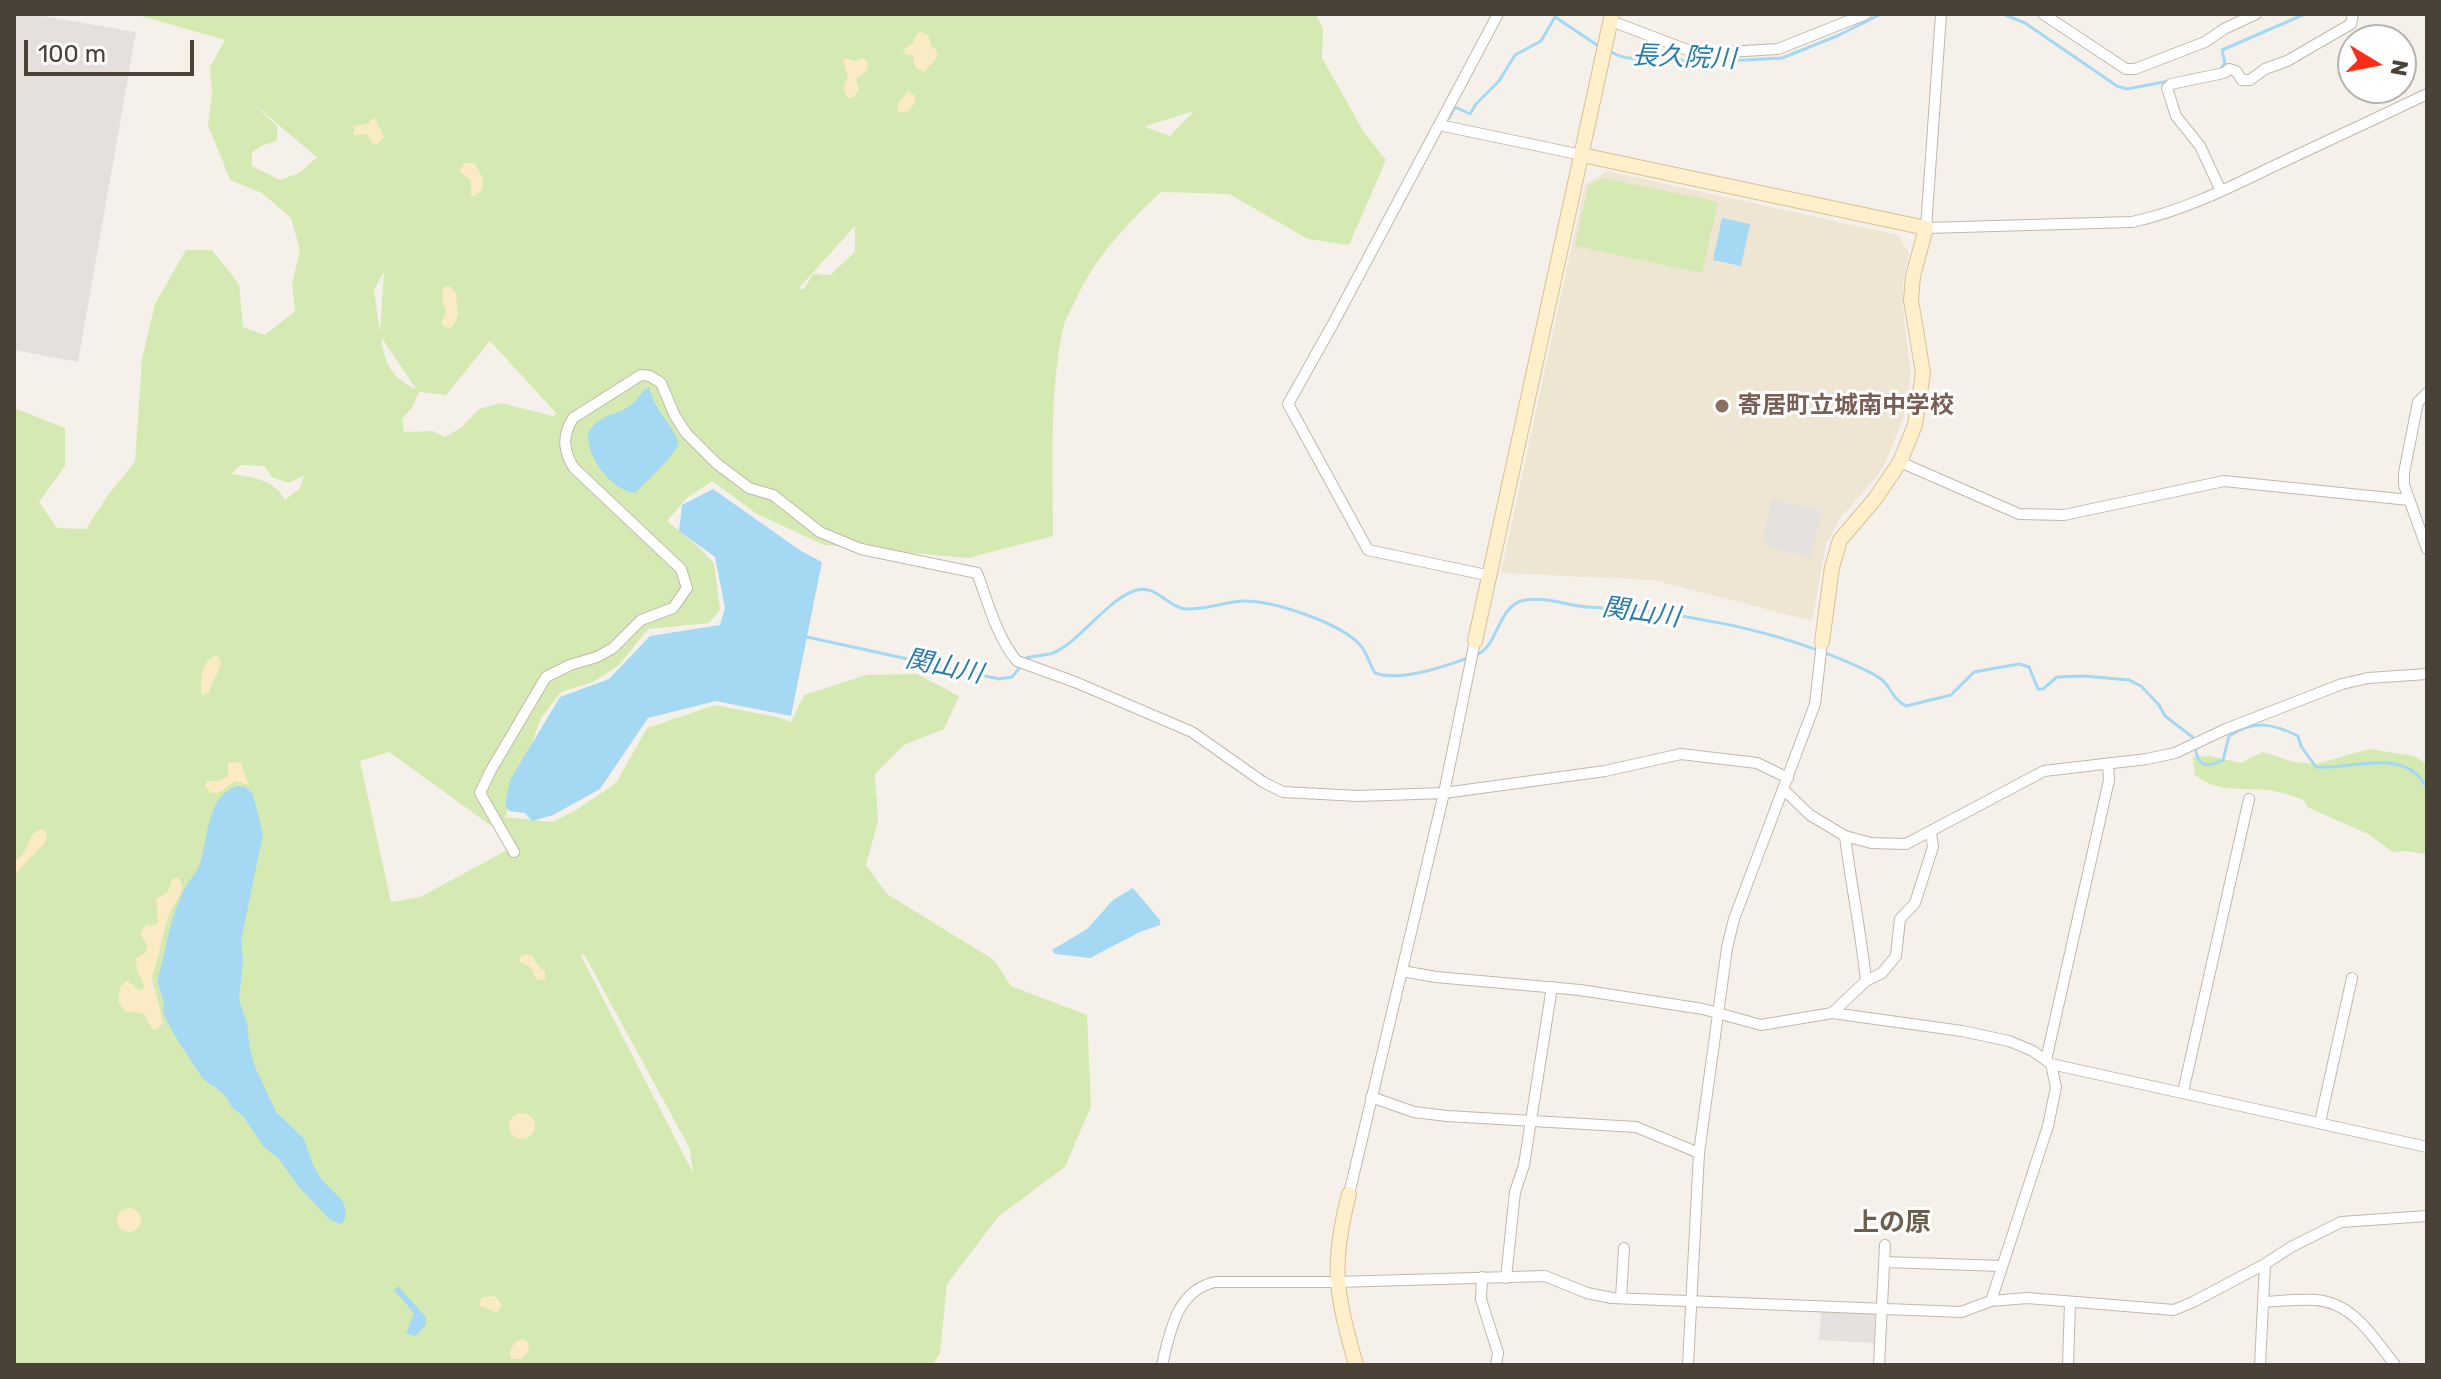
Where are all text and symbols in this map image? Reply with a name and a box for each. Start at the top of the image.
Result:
scale bar [28,24,198,74]
north arrow [2337,24,2417,104]
text: 100 m [38,40,106,68]
water label: 長久院川 [1631,41,1737,75]
text: N [2384,58,2414,78]
place label: 寄居町立城南中学校 [1738,392,1954,420]
marker: 寄居町立城南中学校 [1713,397,1731,415]
water label: 関山川 [1600,592,1682,634]
water label: 関山川 [903,644,985,690]
district label: 上の原 [1853,1207,1931,1239]

